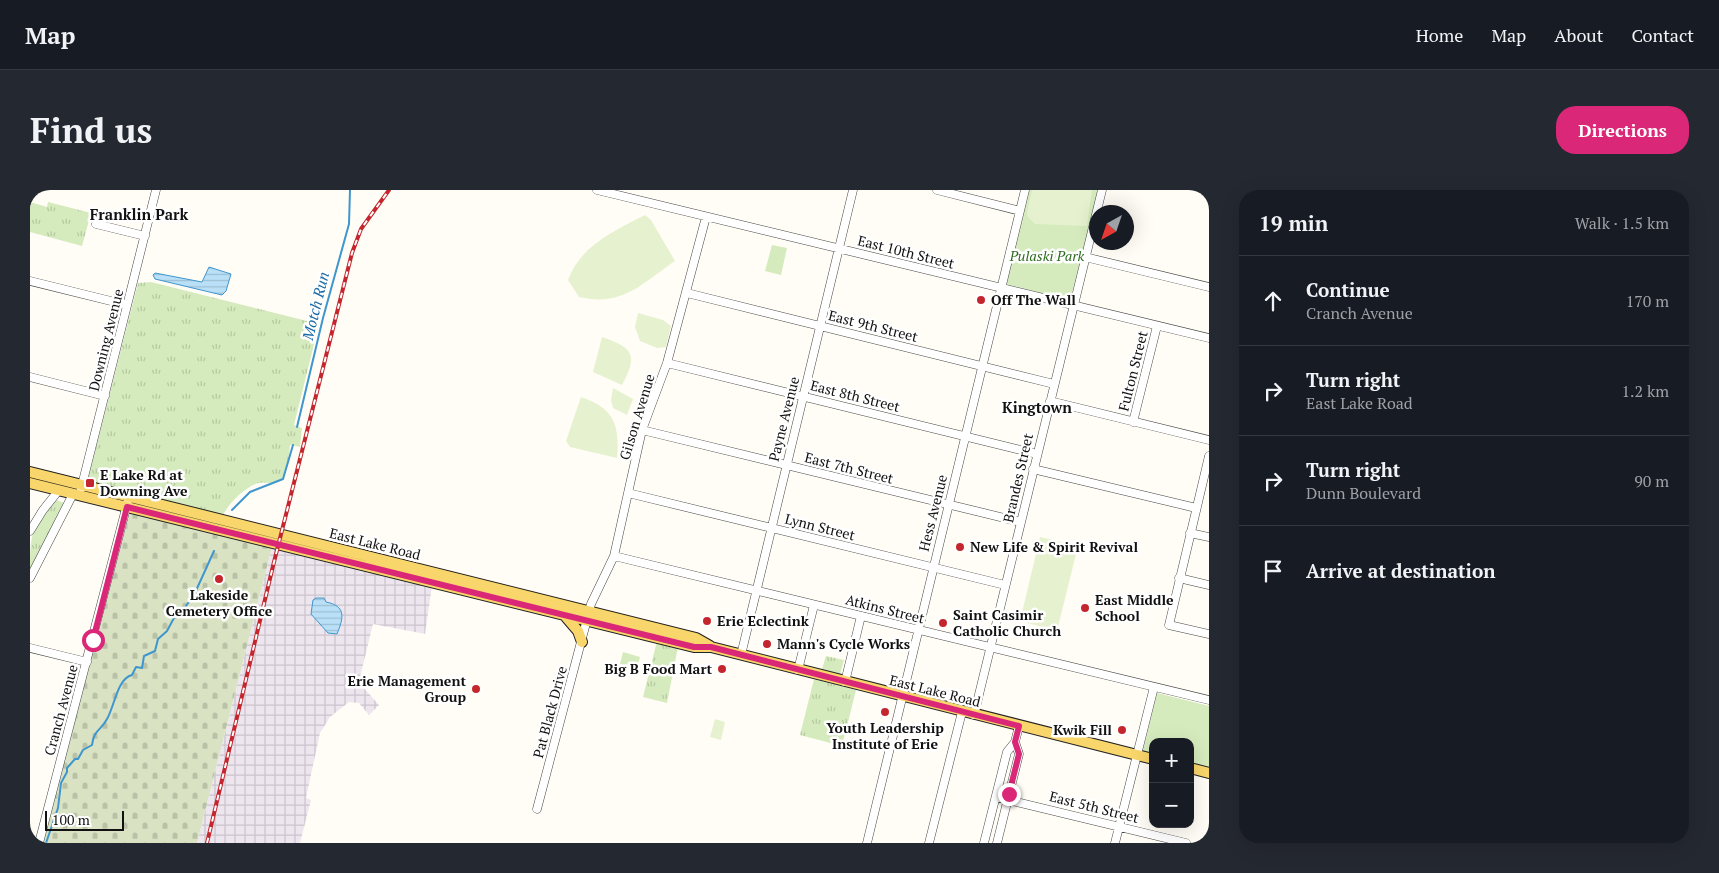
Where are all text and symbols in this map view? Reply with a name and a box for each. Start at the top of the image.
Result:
text: Map [25,19,75,51]
text: Home [1416,23,1463,47]
text: Map [1491,23,1526,47]
text: About [1554,23,1603,47]
text: Contact [1631,23,1694,47]
button: Directions [1556,106,1689,154]
text: Find us [30,107,152,153]
district label: Franklin Park [90,204,189,224]
north arrow [1089,205,1134,250]
text: 19 min [1259,209,1328,237]
text: Walk · 1.5 km [1575,212,1669,234]
street label: East 10th Street [856,230,957,273]
park label: Pulaski Park [1009,246,1085,265]
water label: Motch Run [297,270,333,343]
text: Continue [1306,277,1390,302]
street label: Downing Avenue [84,287,127,393]
icon: ahead [1259,287,1287,315]
place label: Off The Wall [991,290,1076,309]
text: 170 m [1626,290,1669,312]
marker: Off The Wall [975,294,987,306]
text: Cranch Avenue [1306,302,1413,324]
street label: East 9th Street [826,305,921,346]
street label: Fulton Street [1113,328,1152,413]
text: Turn right [1306,367,1400,392]
street label: Gilson Avenue [614,371,659,462]
street label: Payne Avenue [764,374,803,463]
street label: East 8th Street [808,375,903,416]
icon: right [1259,377,1287,405]
text: 1.2 km [1622,380,1669,402]
text: East Lake Road [1306,392,1413,414]
district label: Kingtown [1002,397,1072,417]
street label: Brandes Street [998,431,1037,524]
street label: East 7th Street [803,447,896,488]
text: Turn right [1306,457,1400,482]
place label: E Lake Rd at Downing Ave [100,465,188,500]
icon: right [1259,467,1287,495]
text: 90 m [1634,470,1669,492]
street label: Hess Avenue [914,473,951,553]
marker: E Lake Rd at Downing Ave [84,477,96,489]
text: Dunn Boulevard [1306,482,1421,504]
street label: Lynn Street [783,509,858,545]
street label: East Lake Road [328,523,423,564]
place label: New Life & Spirit Revival [970,537,1138,556]
marker: New Life & Spirit Revival [954,541,966,553]
icon: arrive [1259,557,1287,585]
text: Arrive at destination [1306,558,1495,583]
marker: Lakeside Cemetery Office [213,573,225,585]
place label: Lakeside Cemetery Office [166,585,273,620]
street label: Atkins Street [844,590,927,628]
place label: East Middle School [1095,590,1174,625]
marker: East Middle School [1079,602,1091,614]
place label: Saint Casimir Catholic Church [953,605,1061,640]
place label: Erie Eclectink [717,611,810,630]
marker: Erie Eclectink [701,615,713,627]
marker: Saint Casimir Catholic Church [937,617,949,629]
route start [82,629,105,652]
place label: Mann's Cycle Works [777,634,910,653]
marker: Mann's Cycle Works [761,638,773,650]
place label: Big B Food Mart [604,659,712,678]
street label: Cranch Avenue [39,662,82,757]
marker: Big B Food Mart [716,663,728,675]
street label: Pat Black Drive [528,664,571,760]
street label: East Lake Road [888,670,983,711]
place label: Erie Management Group [347,671,466,706]
marker: Erie Management Group [470,683,482,695]
marker: Youth Leadership Institute of Erie [879,706,891,718]
place label: Youth Leadership Institute of Erie [826,718,944,753]
place label: Kwik Fill [1053,720,1112,739]
marker: Kwik Fill [1116,724,1128,736]
map controls [1149,738,1194,828]
button: + [1149,738,1194,783]
route end [998,783,1021,806]
button: − [1149,783,1194,828]
street label: East 5th Street [1047,786,1142,827]
scale bar [45,808,124,831]
text: 100 m [52,810,90,829]

